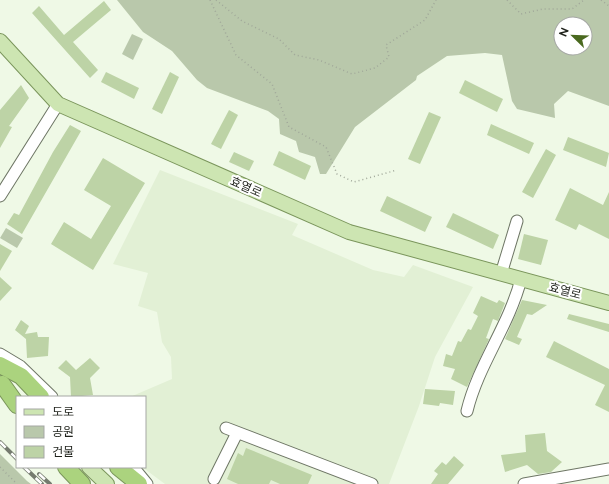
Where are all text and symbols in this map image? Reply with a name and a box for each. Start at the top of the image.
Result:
north arrow [553,16,593,56]
text: N [557,26,572,39]
street label: 효열로 [228,174,264,200]
street label: 효열로 [547,280,583,302]
legend [16,396,146,468]
text: 도로 [52,405,74,419]
text: 공원 [52,425,74,439]
text: 건물 [52,445,74,459]

